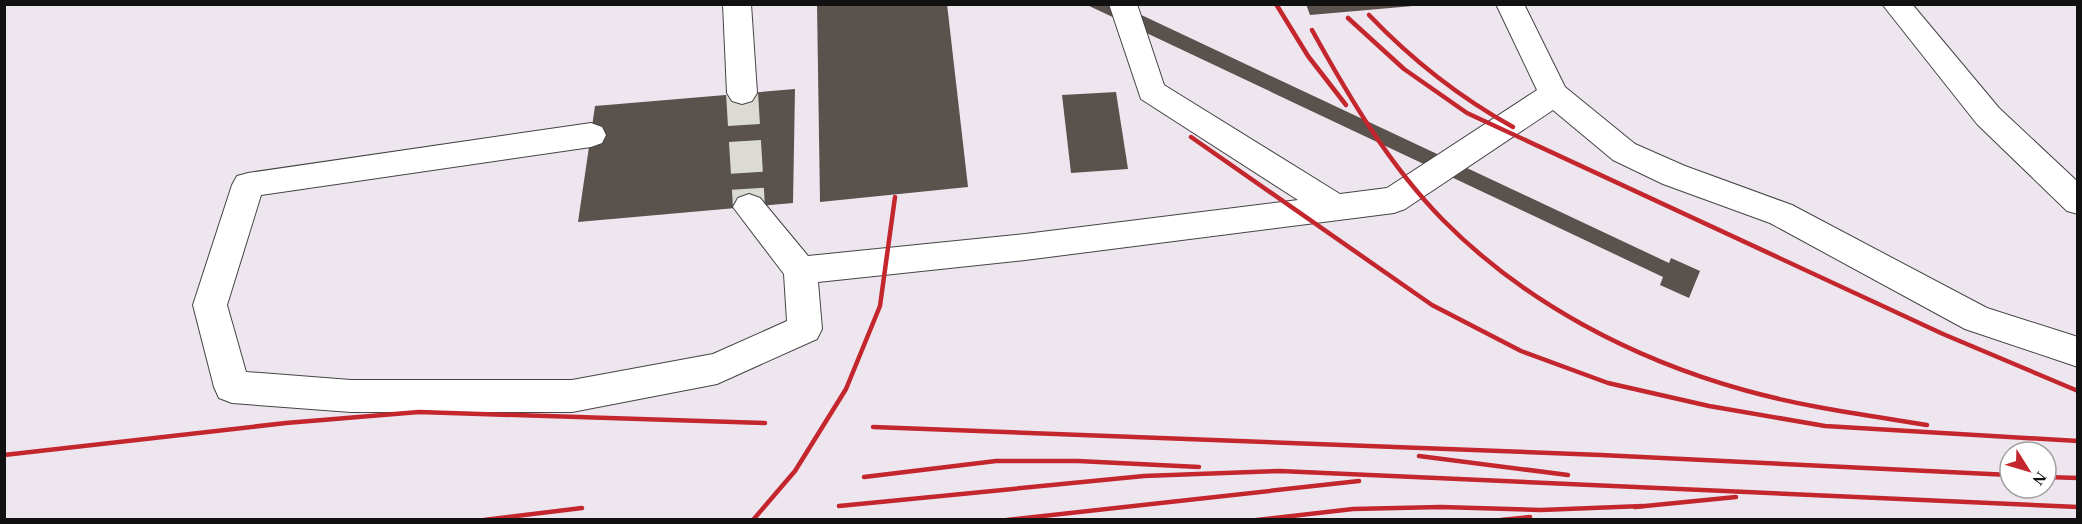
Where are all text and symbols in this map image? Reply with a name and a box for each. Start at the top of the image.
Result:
north arrow [1998,440,2058,500]
text: N [2029,469,2050,489]

